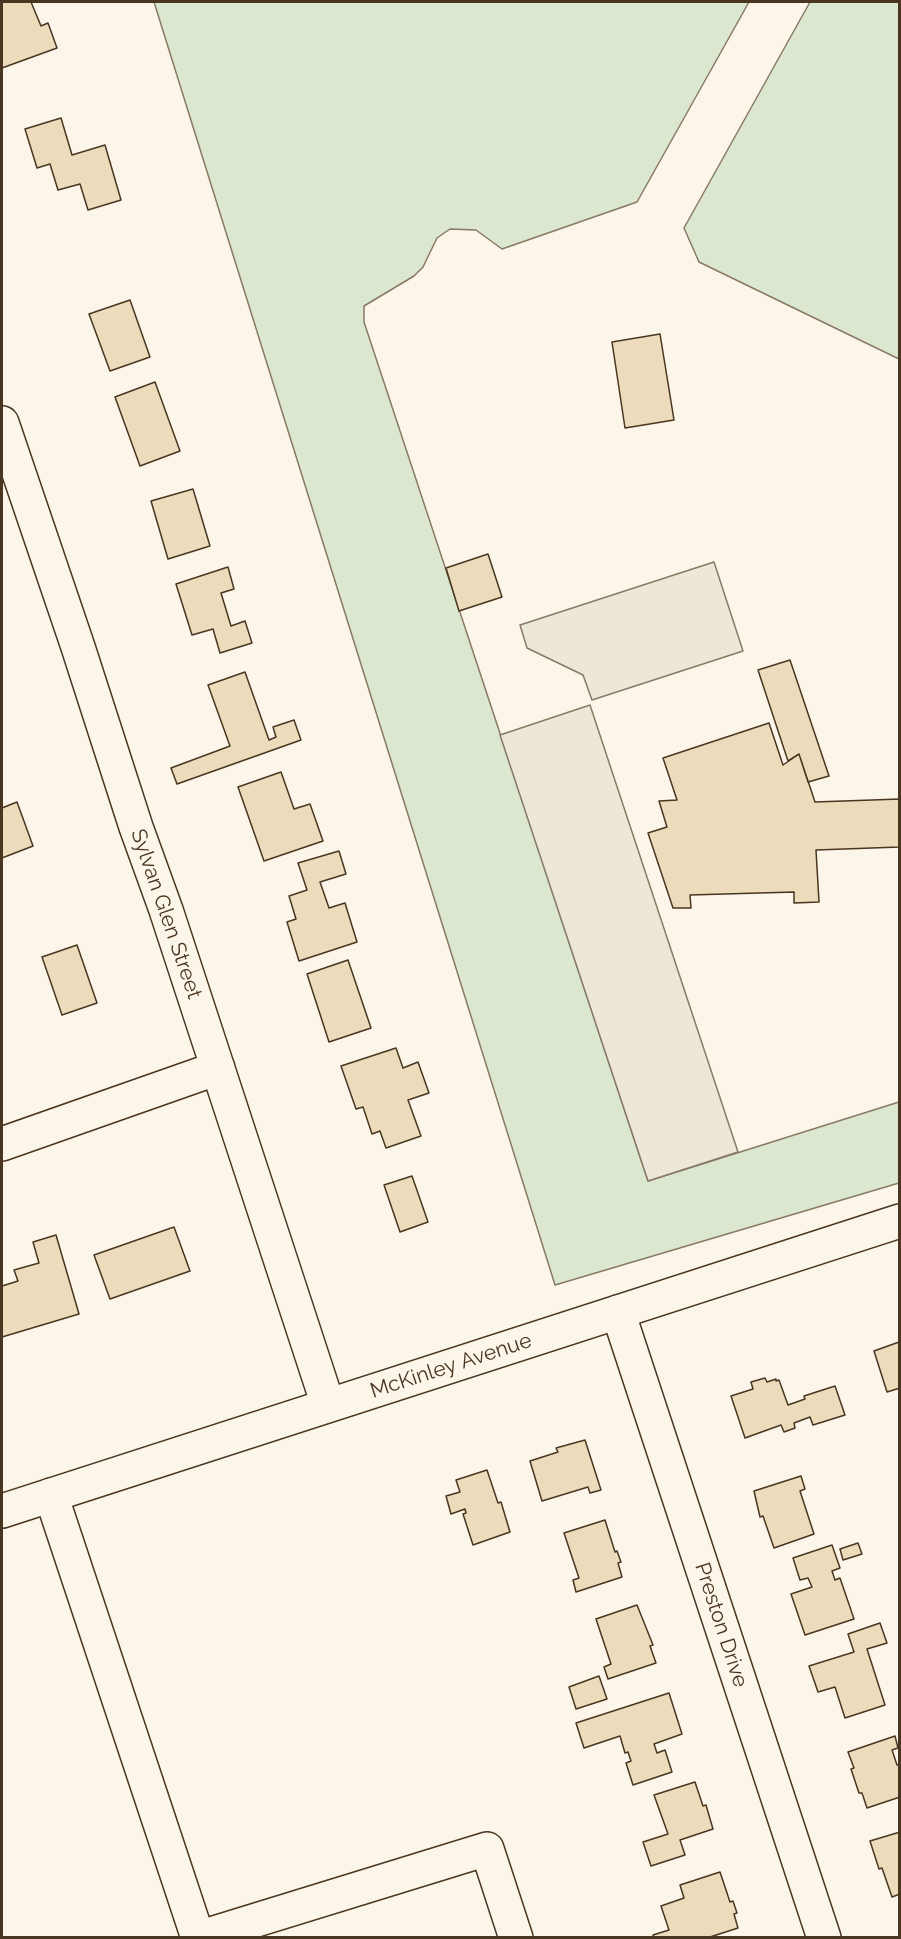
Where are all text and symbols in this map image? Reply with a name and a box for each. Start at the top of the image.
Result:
street label: Sylvan Glen Street [125,826,207,1002]
street label: McKinley Avenue [367,1328,535,1404]
street label: Preston Drive [689,1559,753,1691]

